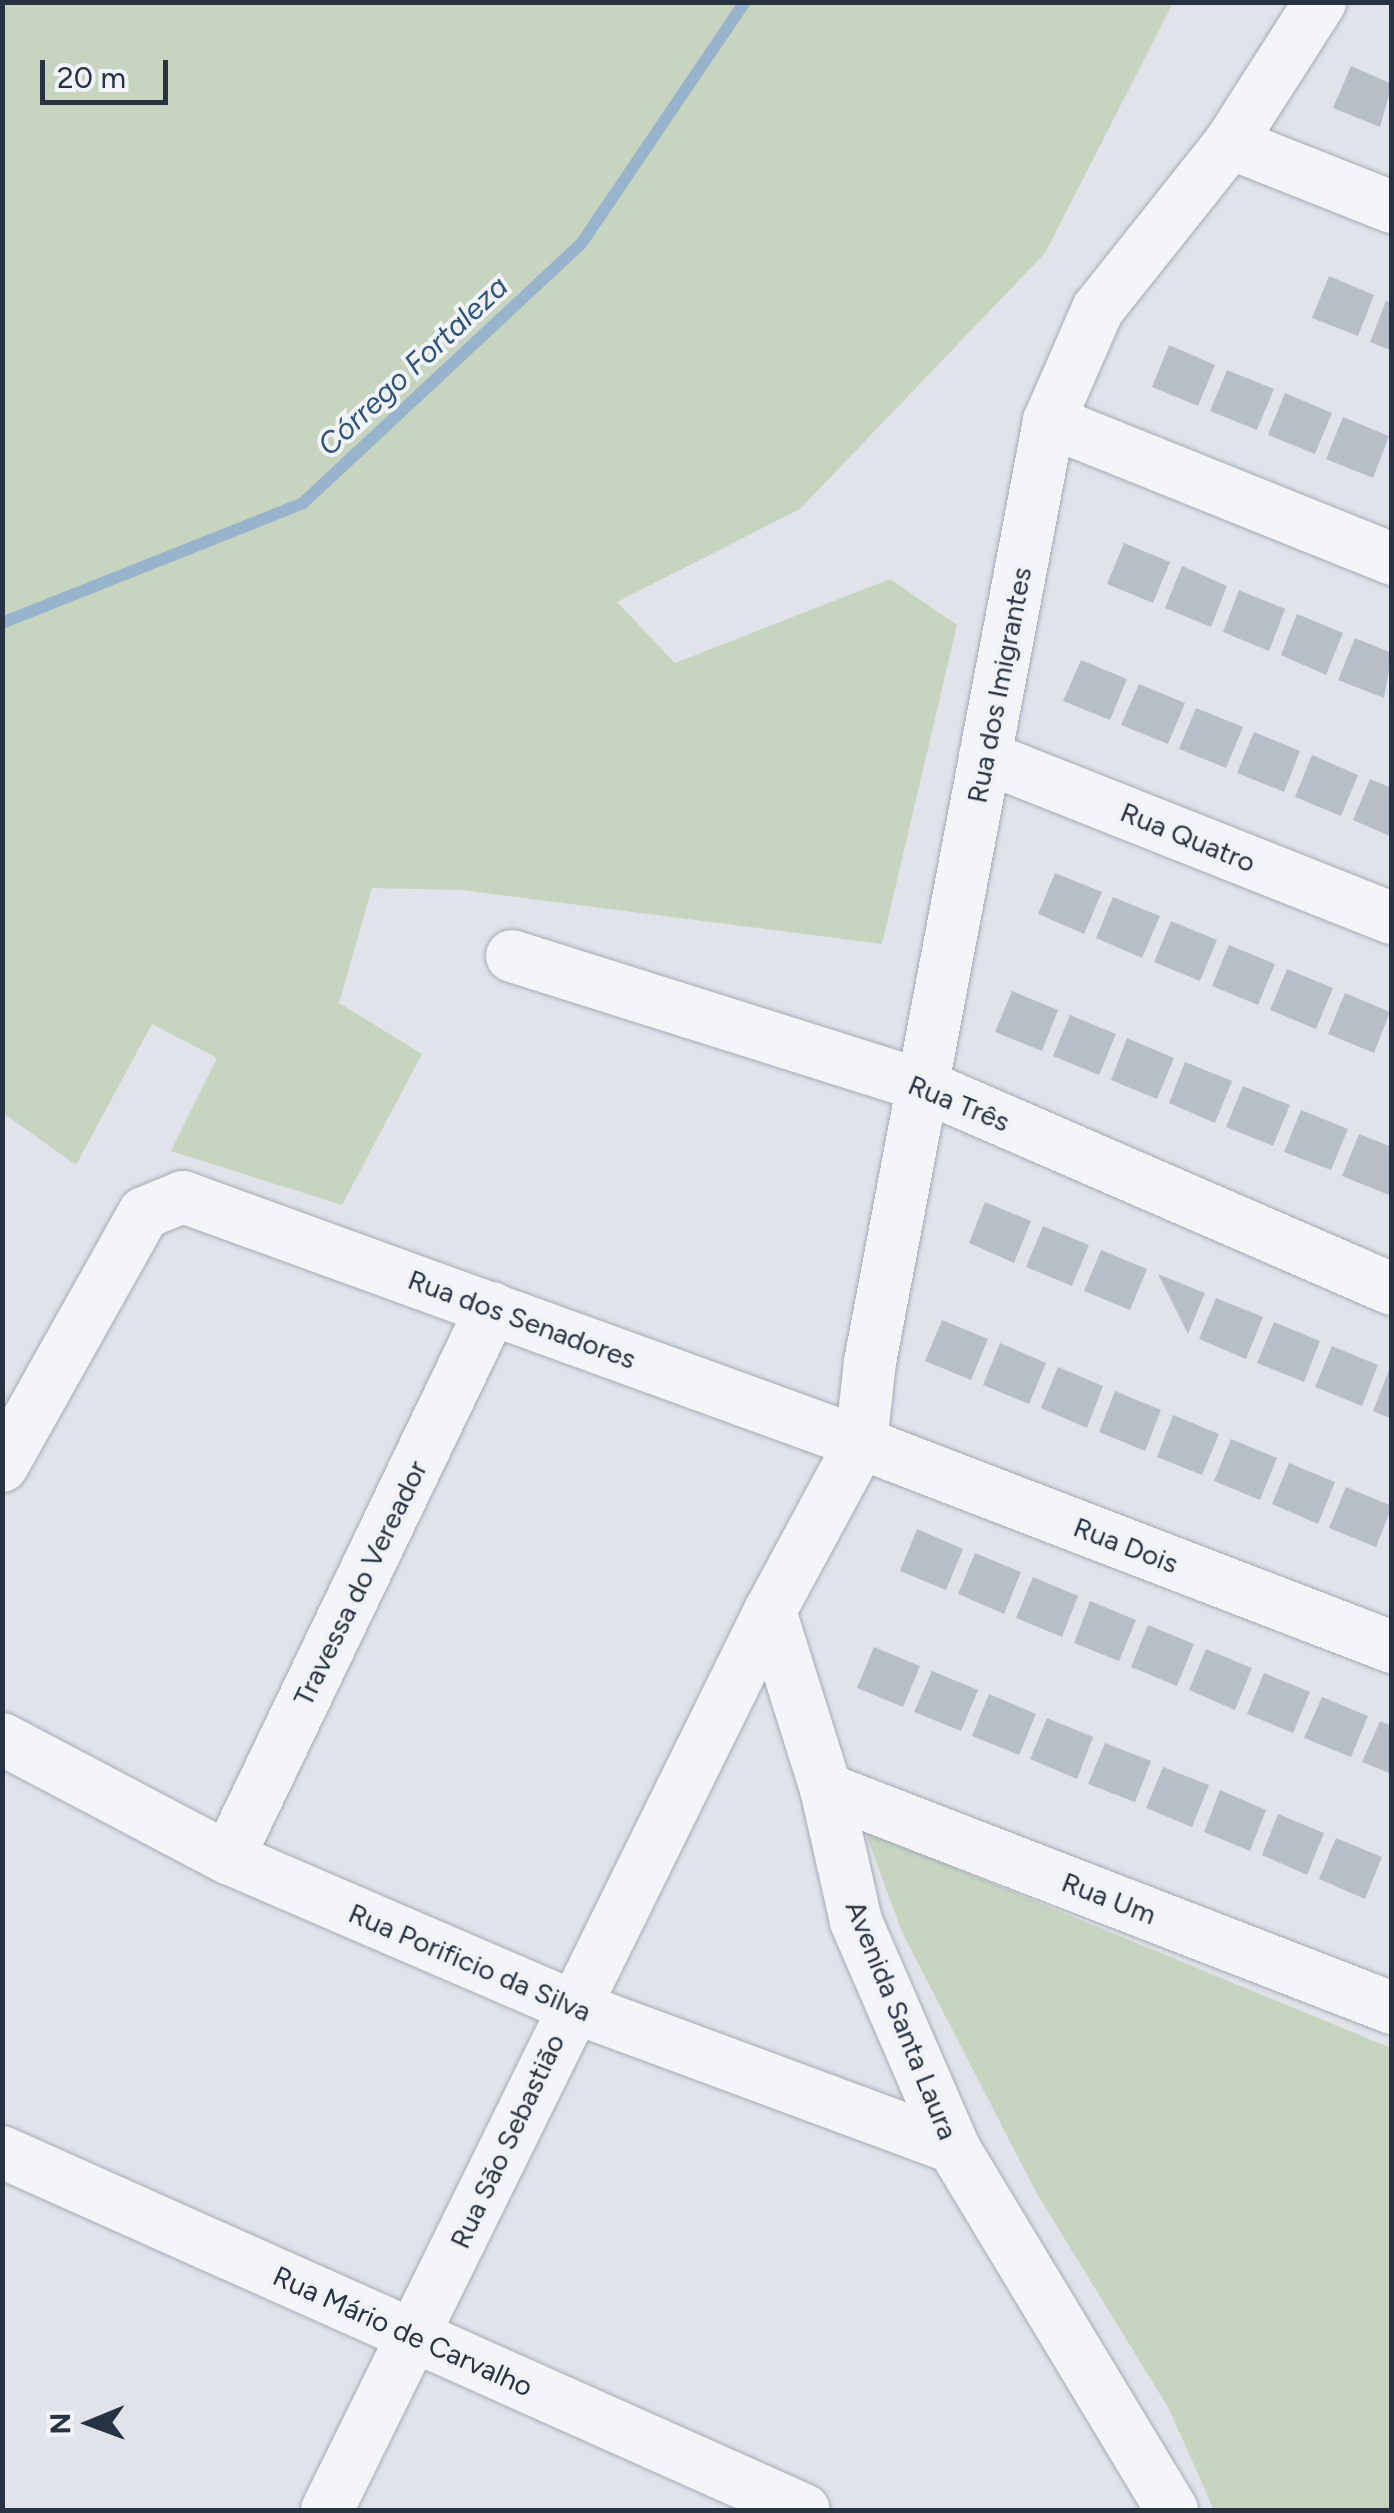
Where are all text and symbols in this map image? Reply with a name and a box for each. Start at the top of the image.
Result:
scale bar [45,40,172,102]
text: 20 m [57,59,126,96]
water label: Córrego Fortaleza [311,269,515,463]
street label: Rua dos Imigrantes [960,564,1038,806]
street label: Rua Quatro [1116,795,1260,879]
street label: Rua Três [903,1068,1015,1138]
street label: Rua dos Senadores [404,1262,640,1376]
street label: Travessa do Vereador [286,1455,434,1711]
street label: Rua Dois [1069,1510,1183,1580]
street label: Rua Um [1057,1865,1161,1931]
street label: Rua Porificio da Silva [344,1896,596,2028]
street label: Avenida Santa Laura [839,1896,965,2144]
street label: Rua São Sebastião [443,2028,571,2254]
street label: Rua Mário de Carvalho [268,2259,538,2403]
north arrow [40,2373,140,2473]
text: N [43,2412,77,2435]

